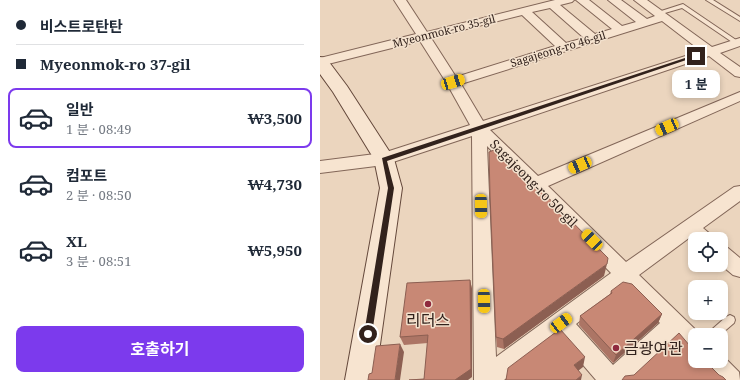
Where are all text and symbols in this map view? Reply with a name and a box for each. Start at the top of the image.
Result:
street label: Myeonmok-ro 35-gil [391,10,497,51]
text: 비스트로탄탄 [40,16,123,36]
street label: Sagajeong-ro 46-gil [508,27,608,70]
route end [687,47,705,65]
text: Myeonmok-ro 37-gil [40,54,190,74]
callout: 1 분 [672,70,720,98]
car [440,73,466,91]
text: 1 분 [685,75,707,93]
text: 일반 [66,99,94,119]
icon: car [18,100,54,136]
text: ₩3,500 [248,108,302,128]
car [654,117,680,137]
text: 1 분 · 08:49 [66,120,131,138]
street label: Sagajeong-ro 50-gil [486,135,582,231]
car [567,155,593,175]
text: 컴포트 [66,165,107,185]
icon: car [18,166,54,202]
text: ₩4,730 [248,174,302,194]
text: 2 분 · 08:50 [66,186,131,204]
car [475,194,487,218]
car [579,227,605,253]
text: XL [66,231,87,251]
icon: car [18,232,54,268]
map controls [688,232,728,368]
button: locate [688,232,728,272]
text: ₩5,950 [248,240,302,260]
text: 3 분 · 08:51 [66,252,131,270]
button: + [688,280,728,320]
car [478,289,490,313]
marker: 리더스 [423,299,433,309]
place label: 리더스 [406,309,450,331]
car [548,311,574,335]
route start [359,325,377,343]
button: 호출하기 [16,326,304,372]
button: − [688,328,728,368]
place label: 금광여관 [624,337,683,359]
marker: 금광여관 [611,343,621,353]

